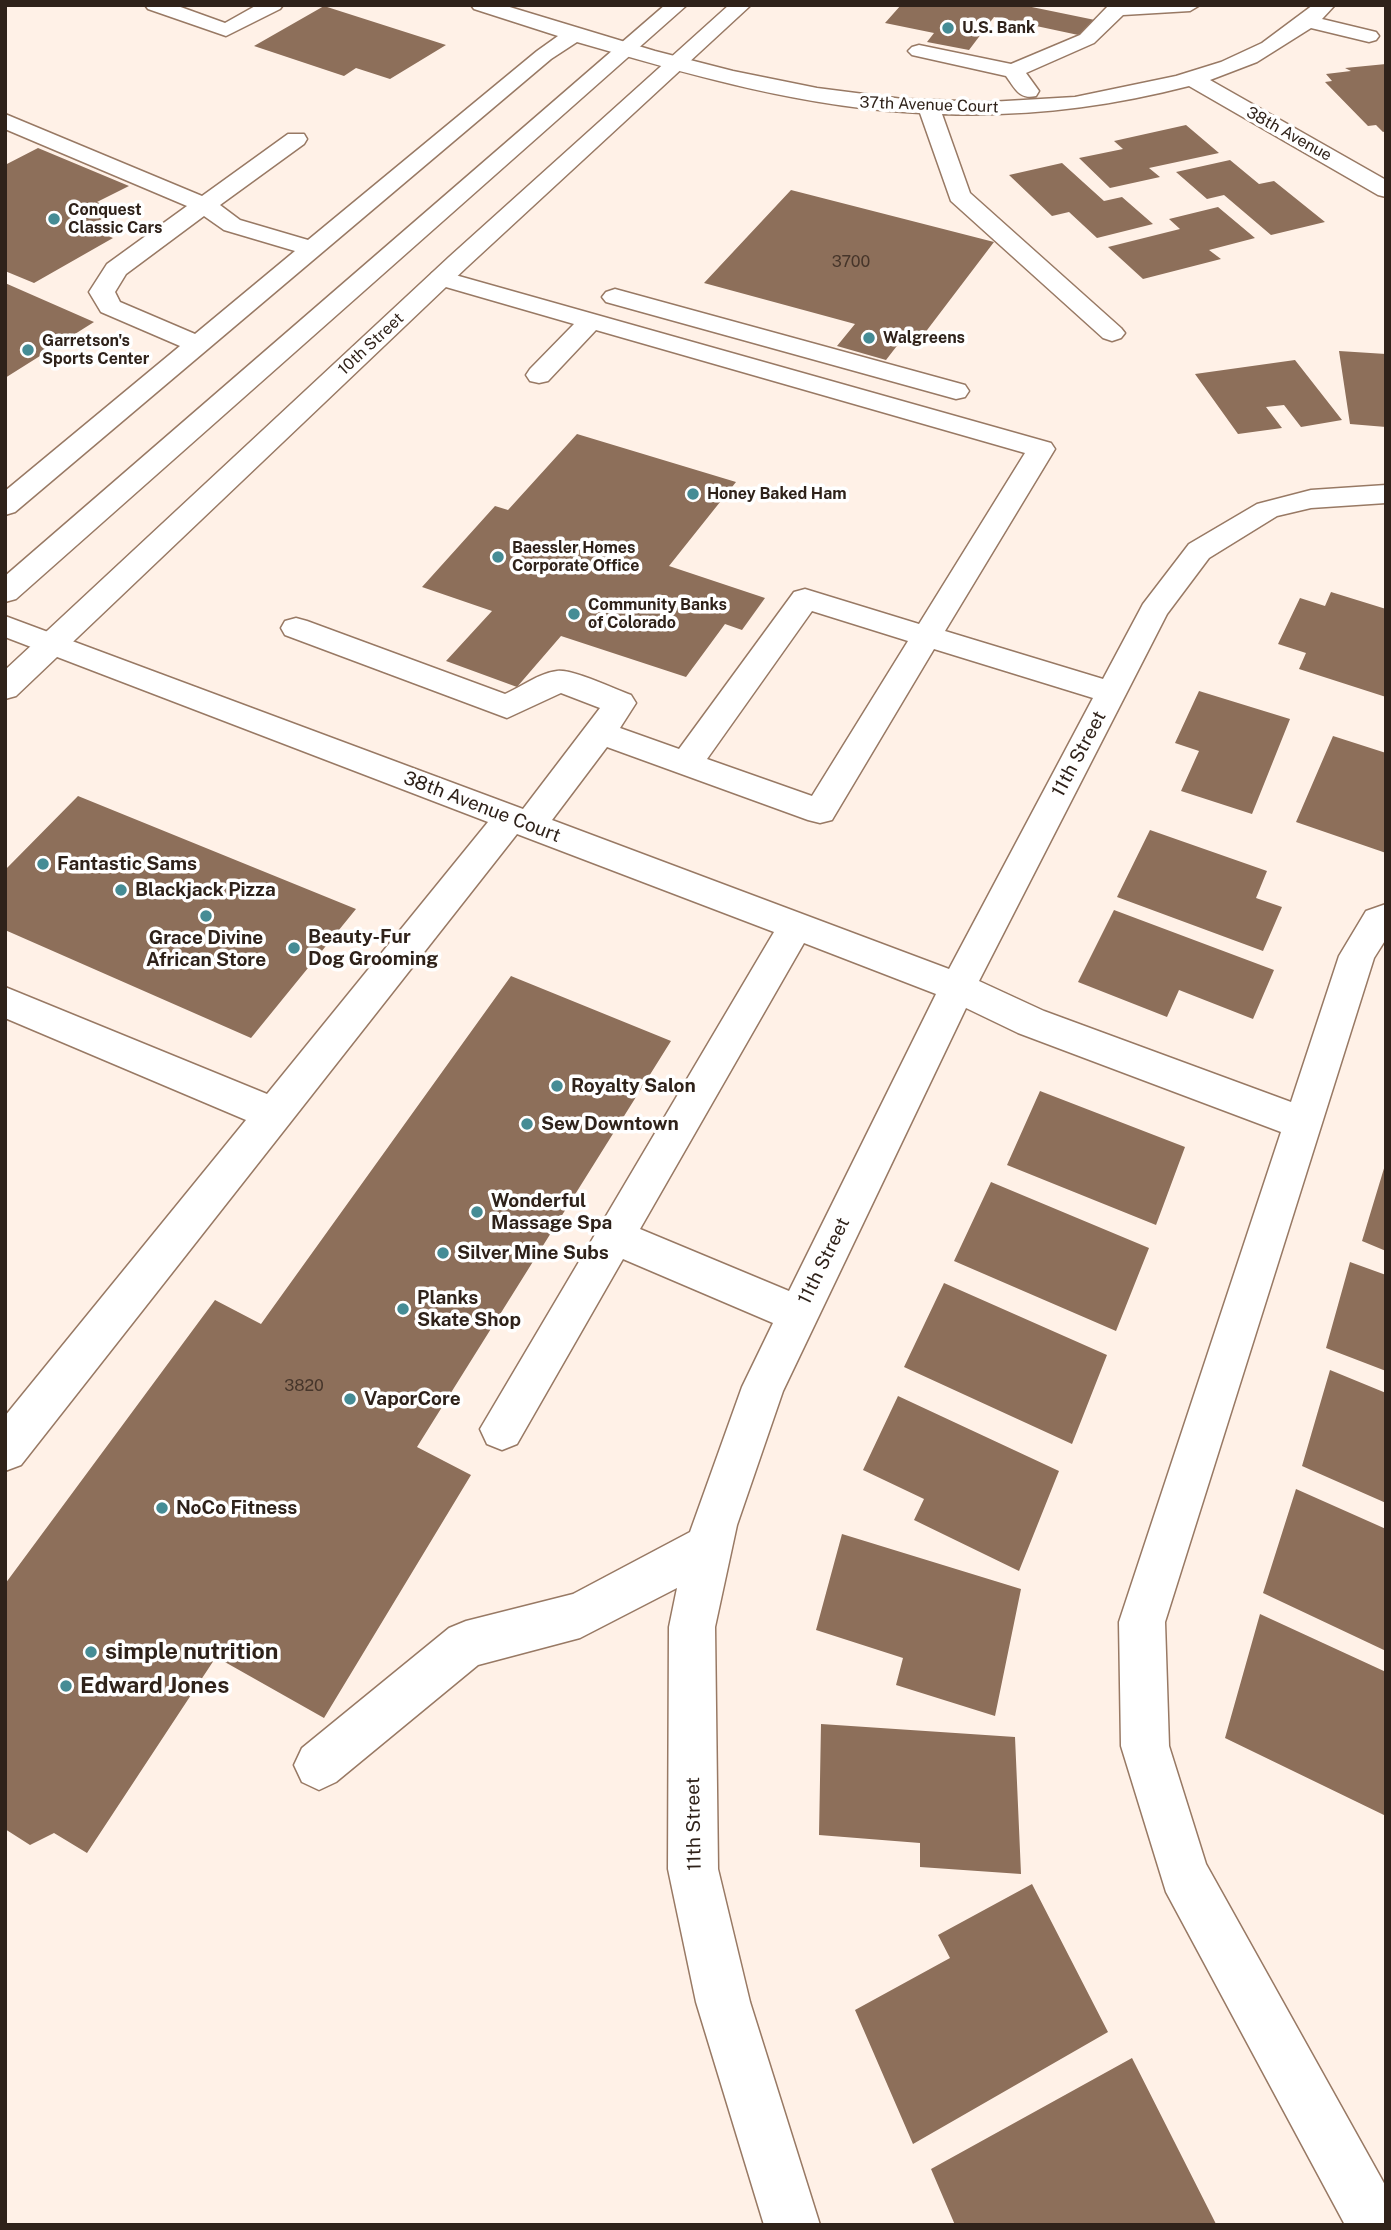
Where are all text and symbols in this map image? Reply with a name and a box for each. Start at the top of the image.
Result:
place label: U.S. Bank [962,18,1035,38]
marker: U.S. Bank [940,20,956,36]
street label: 37th Avenue Court [859,93,999,117]
street label: 38th Avenue [1243,103,1335,165]
place label: Conquest Classic Cars [68,200,162,238]
marker: Conquest Classic Cars [46,211,62,227]
house number: 3700 [832,252,870,272]
street label: 10th Street [334,309,408,379]
place label: Walgreens [883,328,965,348]
marker: Walgreens [861,330,877,346]
place label: Garretson's Sports Center [42,331,149,369]
marker: Garretson's Sports Center [20,342,36,358]
place label: Honey Baked Ham [707,484,847,504]
marker: Honey Baked Ham [685,486,701,502]
place label: Baessler Homes Corporate Office [512,538,640,576]
marker: Baessler Homes Corporate Office [490,549,506,565]
place label: Community Banks of Colorado [588,595,727,633]
marker: Community Banks of Colorado [566,606,582,622]
street label: 11th Street [1047,707,1111,801]
street label: 38th Avenue Court [400,767,564,847]
place label: Fantastic Sams [57,853,197,875]
marker: Fantastic Sams [35,856,51,872]
place label: Blackjack Pizza [135,879,276,901]
marker: Blackjack Pizza [113,882,129,898]
marker: Grace Divine African Store [198,908,214,924]
place label: Beauty-Fur Dog Grooming [308,926,438,970]
place label: Grace Divine African Store [146,927,266,971]
marker: Beauty-Fur Dog Grooming [286,940,302,956]
place label: Royalty Salon [571,1075,696,1097]
marker: Royalty Salon [549,1078,565,1094]
place label: Sew Downtown [541,1113,679,1135]
marker: Sew Downtown [519,1116,535,1132]
place label: Wonderful Massage Spa [491,1190,612,1234]
marker: Wonderful Massage Spa [469,1204,485,1220]
street label: 11th Street [793,1214,855,1308]
place label: Silver Mine Subs [457,1242,609,1264]
marker: Silver Mine Subs [435,1245,451,1261]
place label: Planks Skate Shop [417,1287,521,1331]
marker: Planks Skate Shop [395,1301,411,1317]
house number: 3820 [284,1376,324,1396]
place label: VaporCore [364,1388,461,1410]
marker: VaporCore [342,1391,358,1407]
place label: NoCo Fitness [176,1497,297,1519]
marker: NoCo Fitness [154,1500,170,1516]
place label: simple nutrition [105,1638,278,1666]
marker: simple nutrition [83,1644,99,1660]
place label: Edward Jones [80,1672,229,1700]
marker: Edward Jones [58,1678,74,1694]
street label: 11th Street [682,1777,706,1871]

